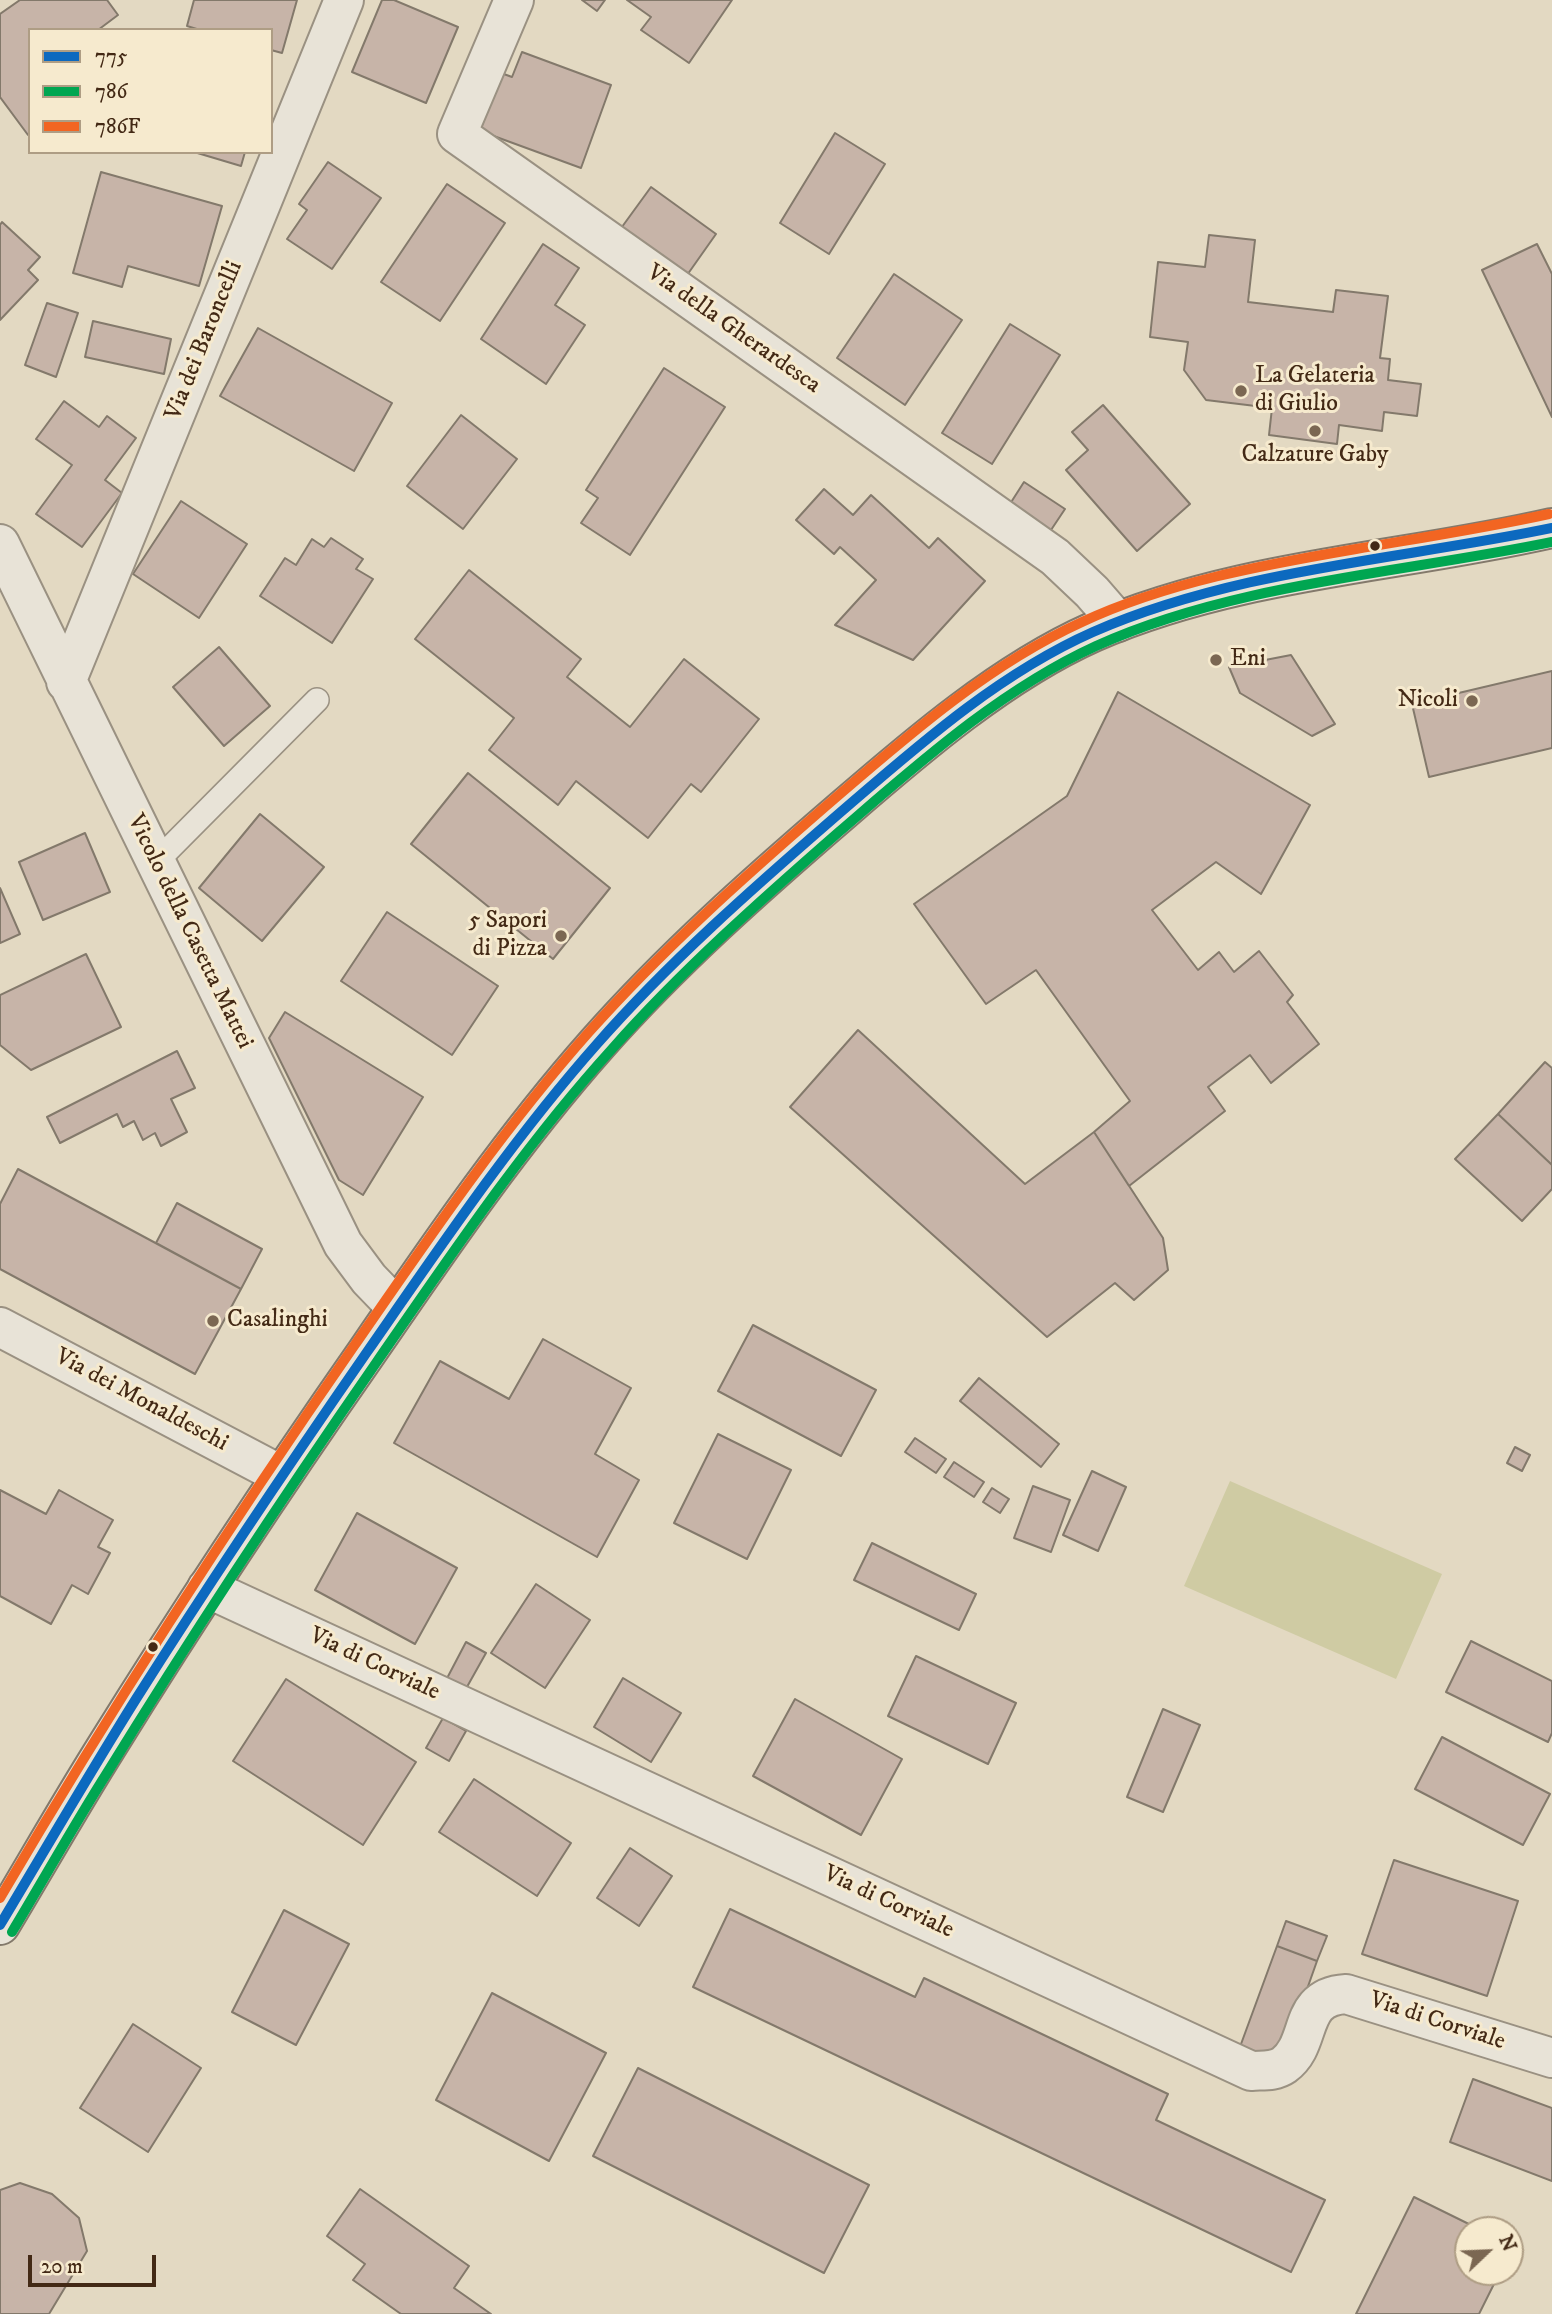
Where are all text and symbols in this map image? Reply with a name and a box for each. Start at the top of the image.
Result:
legend [28,28,273,154]
text: 775 [95,44,127,70]
text: 786 [95,79,128,105]
text: 786F [95,114,140,140]
street label: Via dei Baroncelli [160,257,250,425]
street label: Via della Gherardesca [640,259,826,401]
place label: La Gelateria di Giulio [1255,363,1375,419]
marker: La Gelateria di Giulio [1233,383,1249,399]
marker: Calzature Gaby [1307,423,1323,439]
place label: Calzature Gaby [1242,442,1388,470]
unlabelled marker [1368,539,1382,553]
place label: Eni [1230,646,1266,674]
marker: Eni [1208,652,1224,668]
place label: Nicoli [1397,687,1458,715]
marker: Nicoli [1464,693,1480,709]
street label: Vicolo della Casetta Mattei [120,810,258,1054]
place label: 5 Sapori di Pizza [468,908,547,964]
marker: 5 Sapori di Pizza [553,928,569,944]
place label: Casalinghi [227,1307,328,1335]
marker: Casalinghi [205,1313,221,1329]
street label: Via dei Monaldeschi [49,1343,233,1459]
street label: Via di Corviale [304,1622,444,1708]
unlabelled marker [146,1640,160,1654]
street label: Via di Corviale [818,1860,958,1946]
street label: Via di Corviale [1366,1987,1508,2057]
north arrow [1454,2216,1524,2286]
text: N [1493,2232,1521,2255]
scale bar [32,2240,159,2284]
text: 20 m [41,2254,83,2280]

